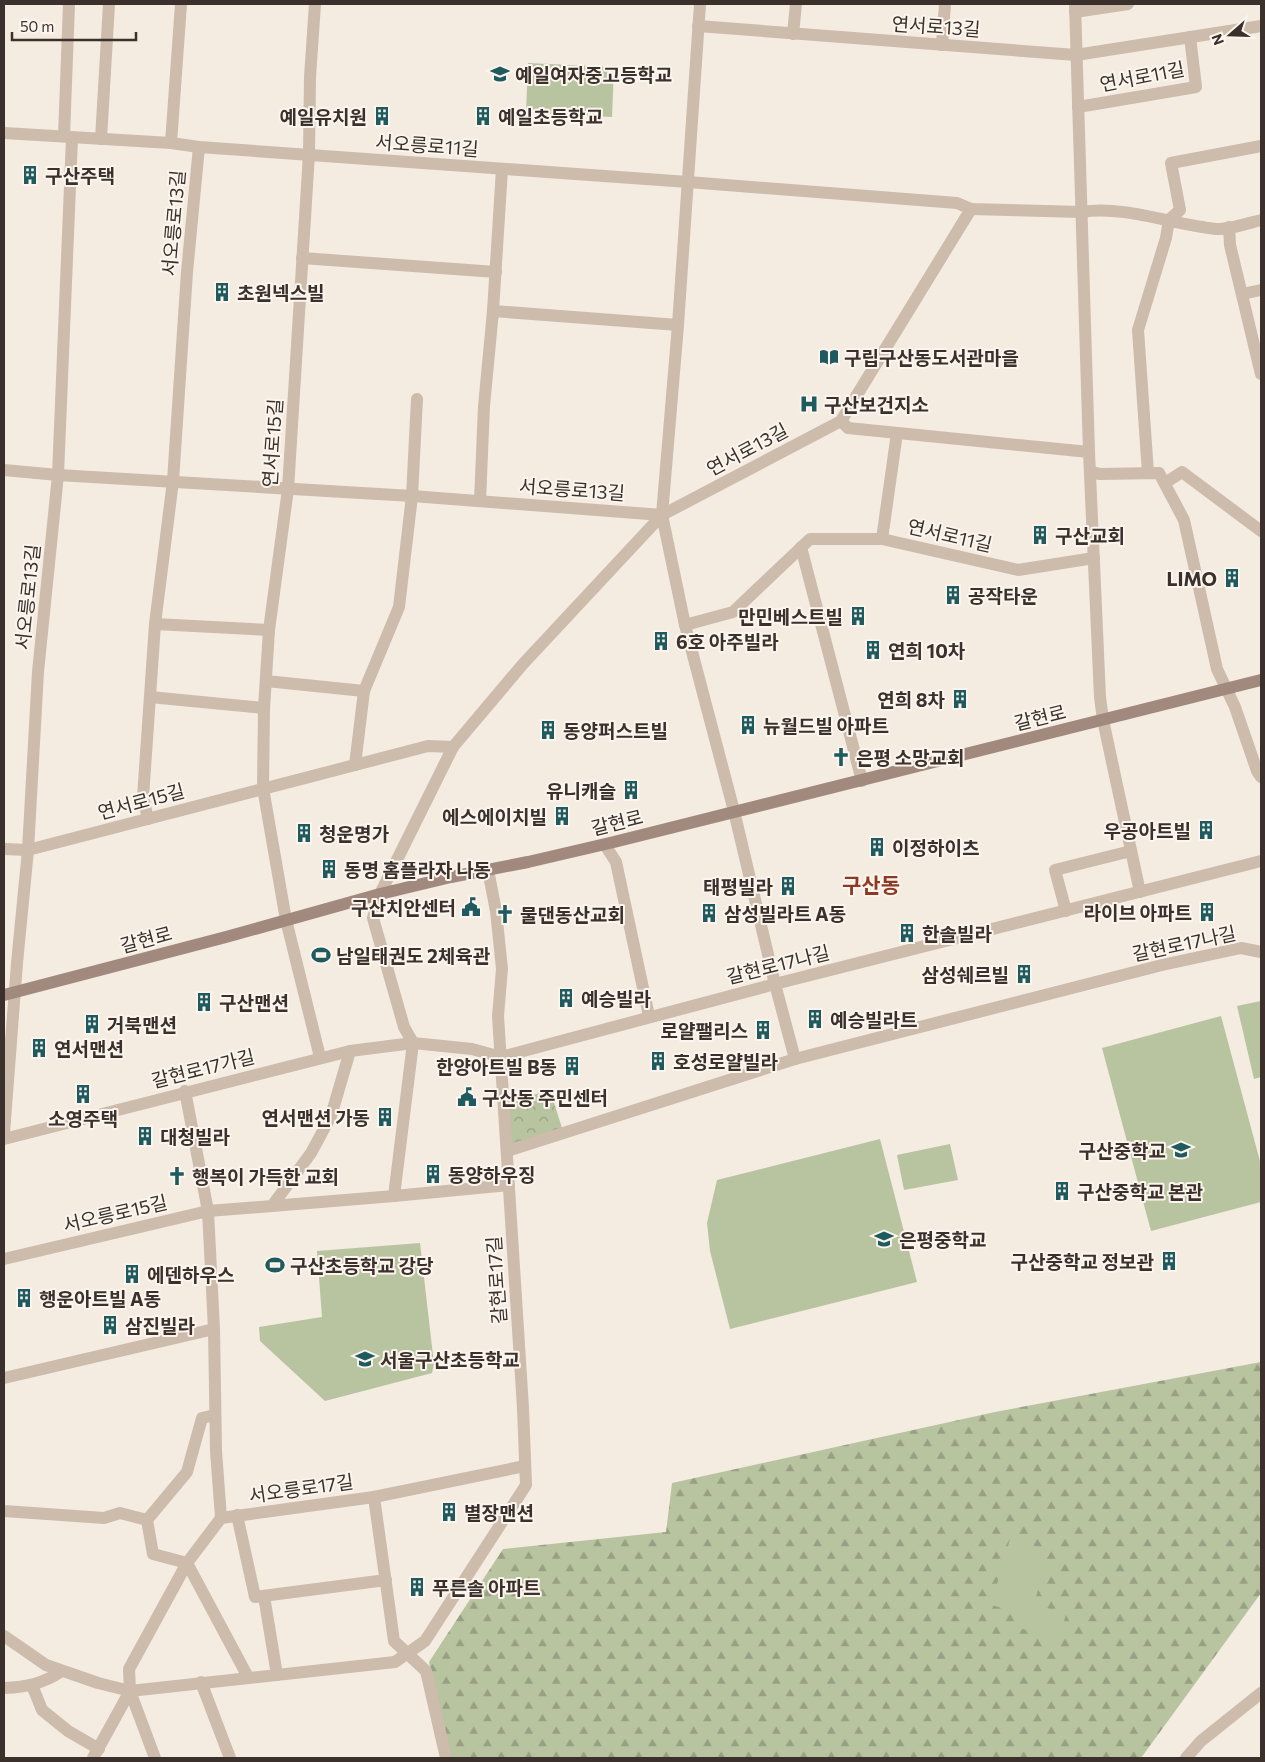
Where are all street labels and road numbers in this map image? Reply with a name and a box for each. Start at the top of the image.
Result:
street label: 연서로13길 [891,11,981,41]
street label: 연서로11길 [1098,56,1186,96]
street label: 서오릉로11길 [374,130,480,160]
street label: 서오릉로13길 [157,169,189,277]
street label: 연서로15길 [257,398,287,488]
street label: 연서로13길 [702,418,792,480]
street label: 서오릉로13길 [518,474,626,504]
street label: 연서로11길 [905,514,995,556]
street label: 서오릉로13길 [10,543,44,651]
street label: 갈현로 [1012,699,1068,735]
street label: 연서로15길 [95,778,187,824]
street label: 갈현로 [589,804,645,840]
street label: 갈현로 [118,921,174,957]
street label: 갈현로17나길 [1130,921,1238,965]
street label: 갈현로17나길 [724,940,832,988]
street label: 갈현로17가길 [149,1044,257,1092]
street label: 서오릉로15길 [61,1190,169,1236]
street label: 갈현로17길 [481,1235,511,1325]
street label: 서오릉로17길 [247,1469,355,1507]

